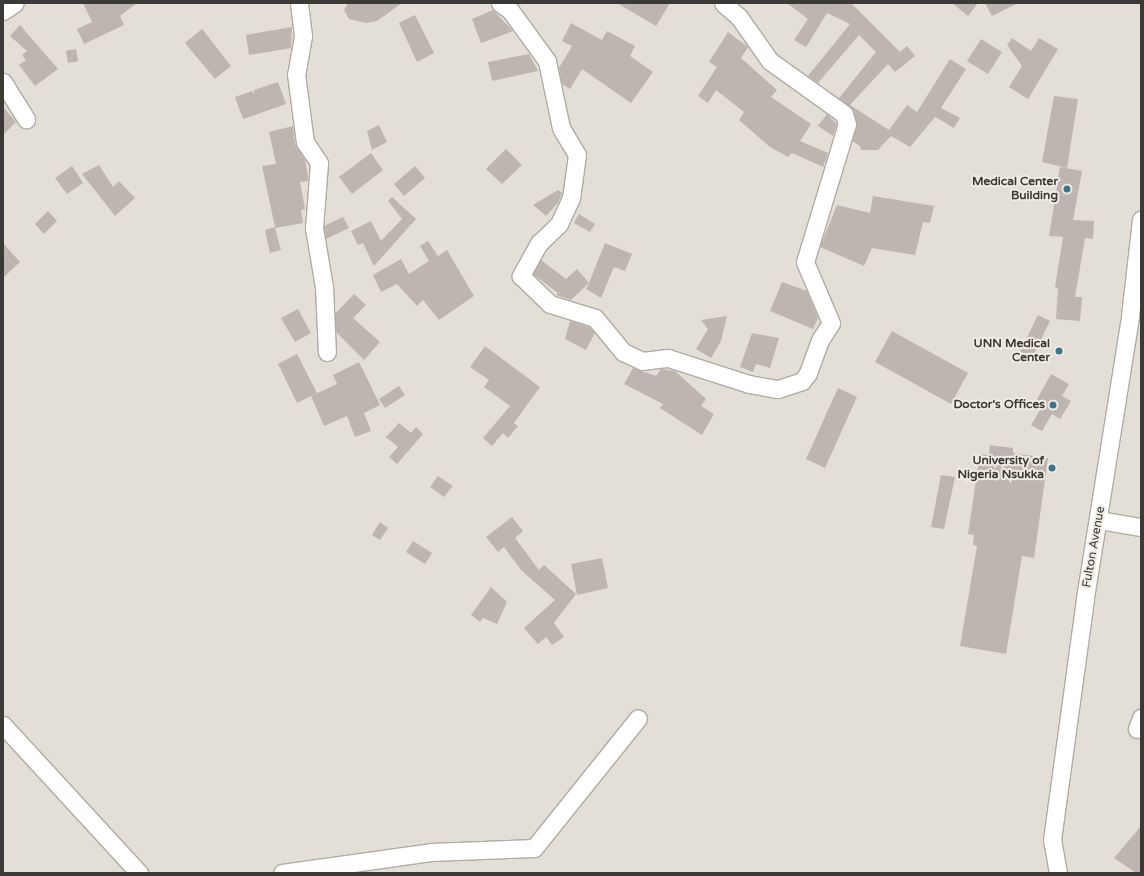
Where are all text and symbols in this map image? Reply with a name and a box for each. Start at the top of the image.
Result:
place label: Medical Center Building [972,175,1058,203]
marker: Medical Center Building [1061,183,1073,195]
place label: UNN Medical Center [974,337,1050,365]
marker: UNN Medical Center [1053,345,1065,357]
place label: Doctor's Offices [954,398,1045,412]
marker: Doctor's Offices [1048,400,1058,410]
place label: University of Nigeria Nsukka [957,454,1044,482]
marker: University of Nigeria Nsukka [1047,463,1057,473]
street label: Fulton Avenue [1080,505,1108,589]

